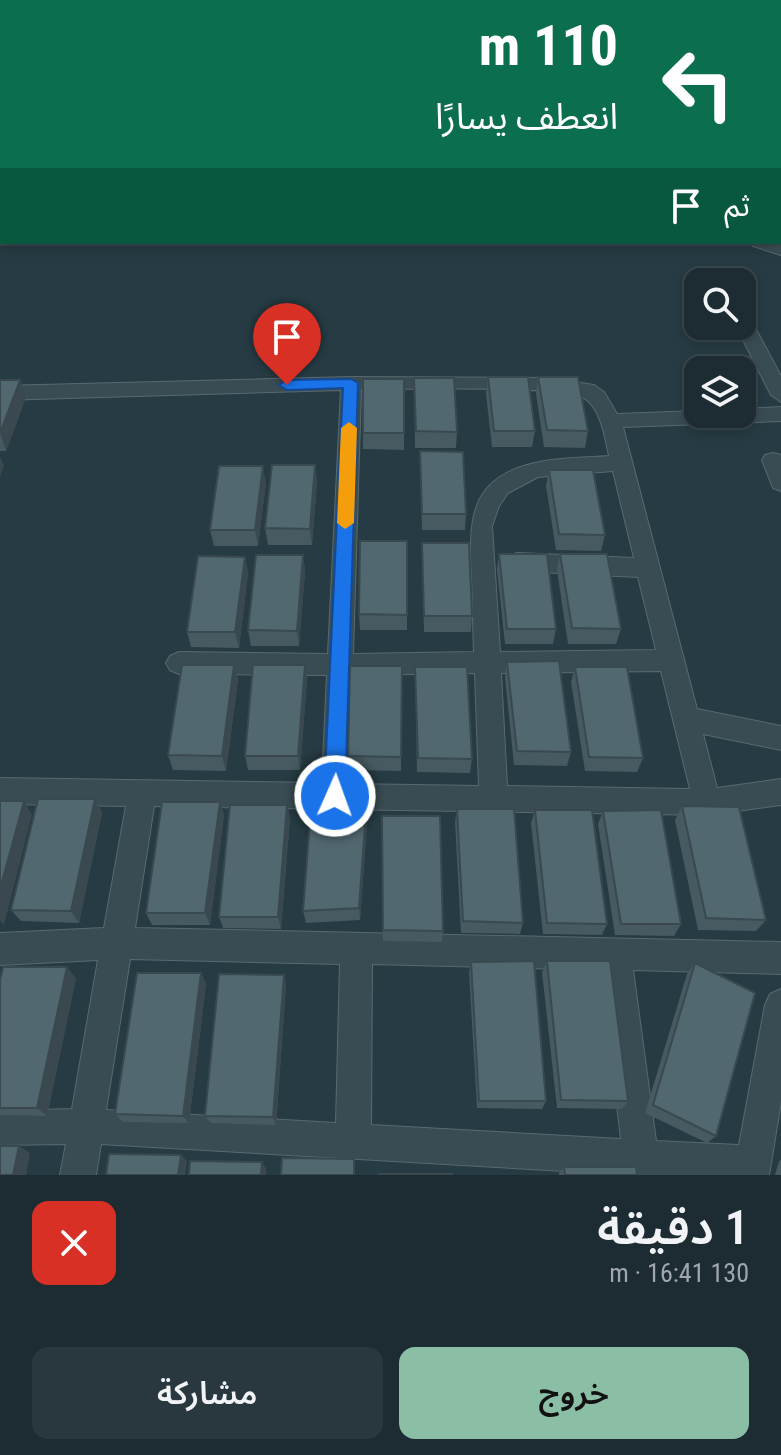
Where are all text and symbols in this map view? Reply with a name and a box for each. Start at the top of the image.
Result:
text: 110 m [479,13,618,79]
icon: left [646,32,750,136]
text: انعطف يسارًا [435,96,618,138]
icon: arrive [664,184,708,228]
text: ثم [724,188,750,223]
map controls [684,268,756,428]
button: search [684,268,756,340]
pin [253,303,321,385]
icon: arrive [265,315,309,359]
button: layers [684,356,756,428]
position arrow [293,754,377,838]
text: 1 دقيقة [597,1199,749,1256]
button: close [32,1201,116,1285]
text: 130 m · 16:41 [609,1258,749,1288]
button: مشاركة [32,1347,383,1439]
button: خروج [399,1347,749,1439]

